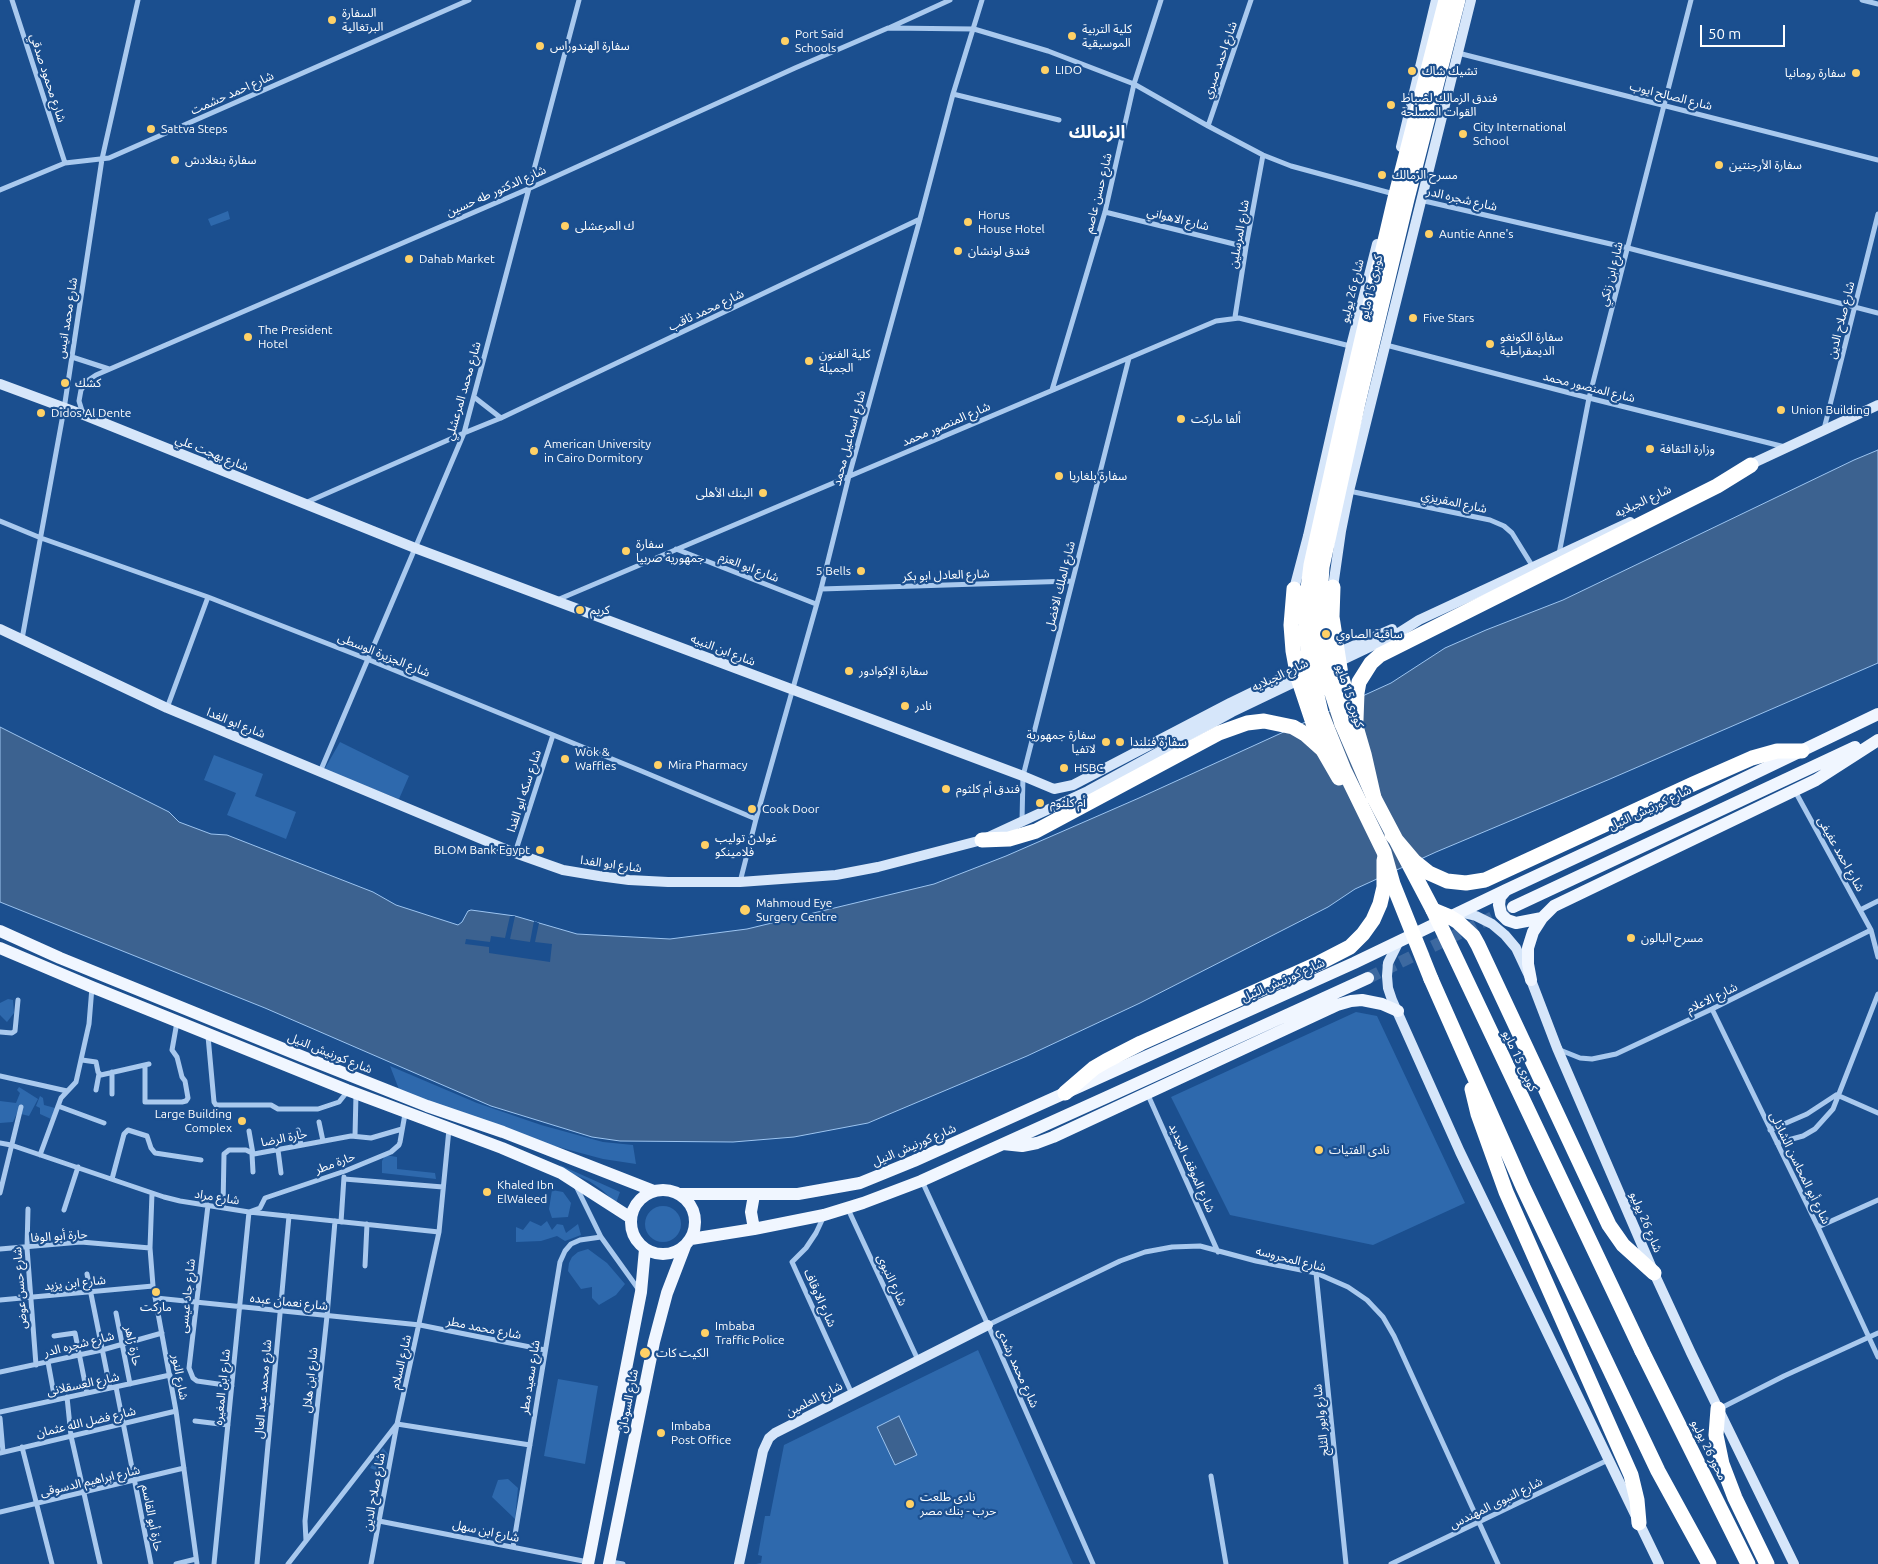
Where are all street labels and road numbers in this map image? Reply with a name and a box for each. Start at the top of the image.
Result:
street label: شارع احمد صبري [1200,19,1240,101]
street label: شارع محمود صدقي [27,32,69,124]
street label: شارع احمد حشمت [188,68,276,118]
street label: شارع الصالح ايوب [1628,79,1714,113]
street label: شارع حسن عاصم [1081,151,1115,235]
street label: شارع الدكتور طه حسين [444,162,548,220]
street label: شارع شجره الدر [1425,184,1499,214]
street label: شارع المرسلين [1226,198,1252,270]
street label: شارع الاهواني [1145,204,1211,234]
street label: شارع ابن زنكي [1596,240,1626,308]
street label: كوبرى 15 مايو [1357,253,1385,321]
street label: شارع 26 يوليو [1337,258,1367,324]
street label: شارع محمد انيس [53,276,81,360]
street label: شارع صلاح الدين [1824,280,1858,360]
street label: شارع محمد ثاقب [666,286,746,334]
street label: شارع محمد المرعشلي [442,340,484,442]
street label: شارع المنصور محمد [1541,369,1637,405]
street label: شارع اسماعيل محمد [829,389,869,487]
street label: شارع المنصور محمد [900,399,992,449]
street label: شارع بهجت علي [173,432,251,474]
street label: شارع الجبلايه [1613,482,1673,520]
street label: شارع المقريزي [1420,488,1488,516]
street label: شارع الملك الافضل [1042,540,1078,632]
street label: شارع ابو العزم [717,549,781,585]
street label: شارع العادل ابو بكر [902,566,990,584]
street label: شارع الجزيرة الوسطى [336,630,432,680]
street label: شارع ابن النبيه [689,631,757,669]
street label: شارع الجبلايه [1250,656,1310,694]
street label: كوبرى 15 مايو [1333,662,1367,730]
street label: شارع ابو الفدا [205,705,267,741]
street label: شارع سكه ابو الفدا [504,748,544,834]
street label: شارع كورنيش النيل [1606,782,1694,834]
street label: شارع احمد عفيفى [1814,814,1868,894]
street label: شارع ابو الفدا [579,853,643,875]
street label: شارع كورنيش النيل [1239,955,1327,1005]
street label: شارع الاعلام [1684,979,1740,1017]
street label: كوبرى 15 مايو [1500,1028,1540,1094]
street label: شارع كورنيش النيل [286,1030,374,1076]
street label: شارع أبو المحاسن الشاذلى [1767,1110,1833,1226]
street label: شارع كورنيش النيل [870,1121,958,1169]
street label: شارع الموقف الجديد [1166,1121,1218,1215]
street label: حارة الرضا [260,1126,308,1150]
street label: حارة مطر [313,1149,357,1177]
street label: شارع مراد [193,1186,241,1208]
street label: شارع 26 يوليو [1627,1189,1665,1255]
street label: حارة أبو الوفا [30,1227,88,1245]
street label: شارع المحروسه [1254,1243,1328,1275]
street label: شارع حسن عوض [10,1246,30,1330]
street label: شارع النبوى [874,1252,910,1308]
street label: شارع جاد عيسى [176,1258,198,1334]
street label: شارع الاوقاف [801,1267,839,1329]
street label: شارع ابن يزيد [44,1273,106,1293]
street label: شارع نعمان عبده [249,1291,329,1313]
street label: شارع محمد مطر [445,1314,523,1342]
street label: حارة زاهر [122,1325,144,1367]
street label: شارع محمد رشدى [994,1326,1042,1410]
street label: شارع شجره الدر [42,1328,116,1360]
street label: شارع السلام [388,1333,414,1391]
street label: شارع محمد عبد العال [251,1339,275,1439]
street label: شارع سعيد مطر [517,1339,543,1415]
street label: شارع ابن هلال [299,1346,321,1414]
street label: شارع ابن المغيره [211,1348,233,1426]
street label: شارع النور [169,1353,191,1401]
street label: شارع السودان [615,1368,641,1434]
street label: شارع العسقلانى [45,1369,121,1399]
street label: شارع العلمين [783,1378,845,1420]
street label: شارع وابور الثلج [1310,1383,1332,1457]
street label: شارع فضل الله عثمان [35,1404,137,1440]
street label: محور 26 يوليو [1688,1417,1730,1483]
street label: شارع صلاح الدين [360,1452,388,1532]
street label: شارع ابراهيم الدسوقى [39,1463,141,1499]
street label: شارع النبوى المهندس [1447,1474,1545,1532]
street label: حارة أبو القاسم [138,1483,166,1553]
street label: شارع ابن سهل [451,1517,521,1545]

